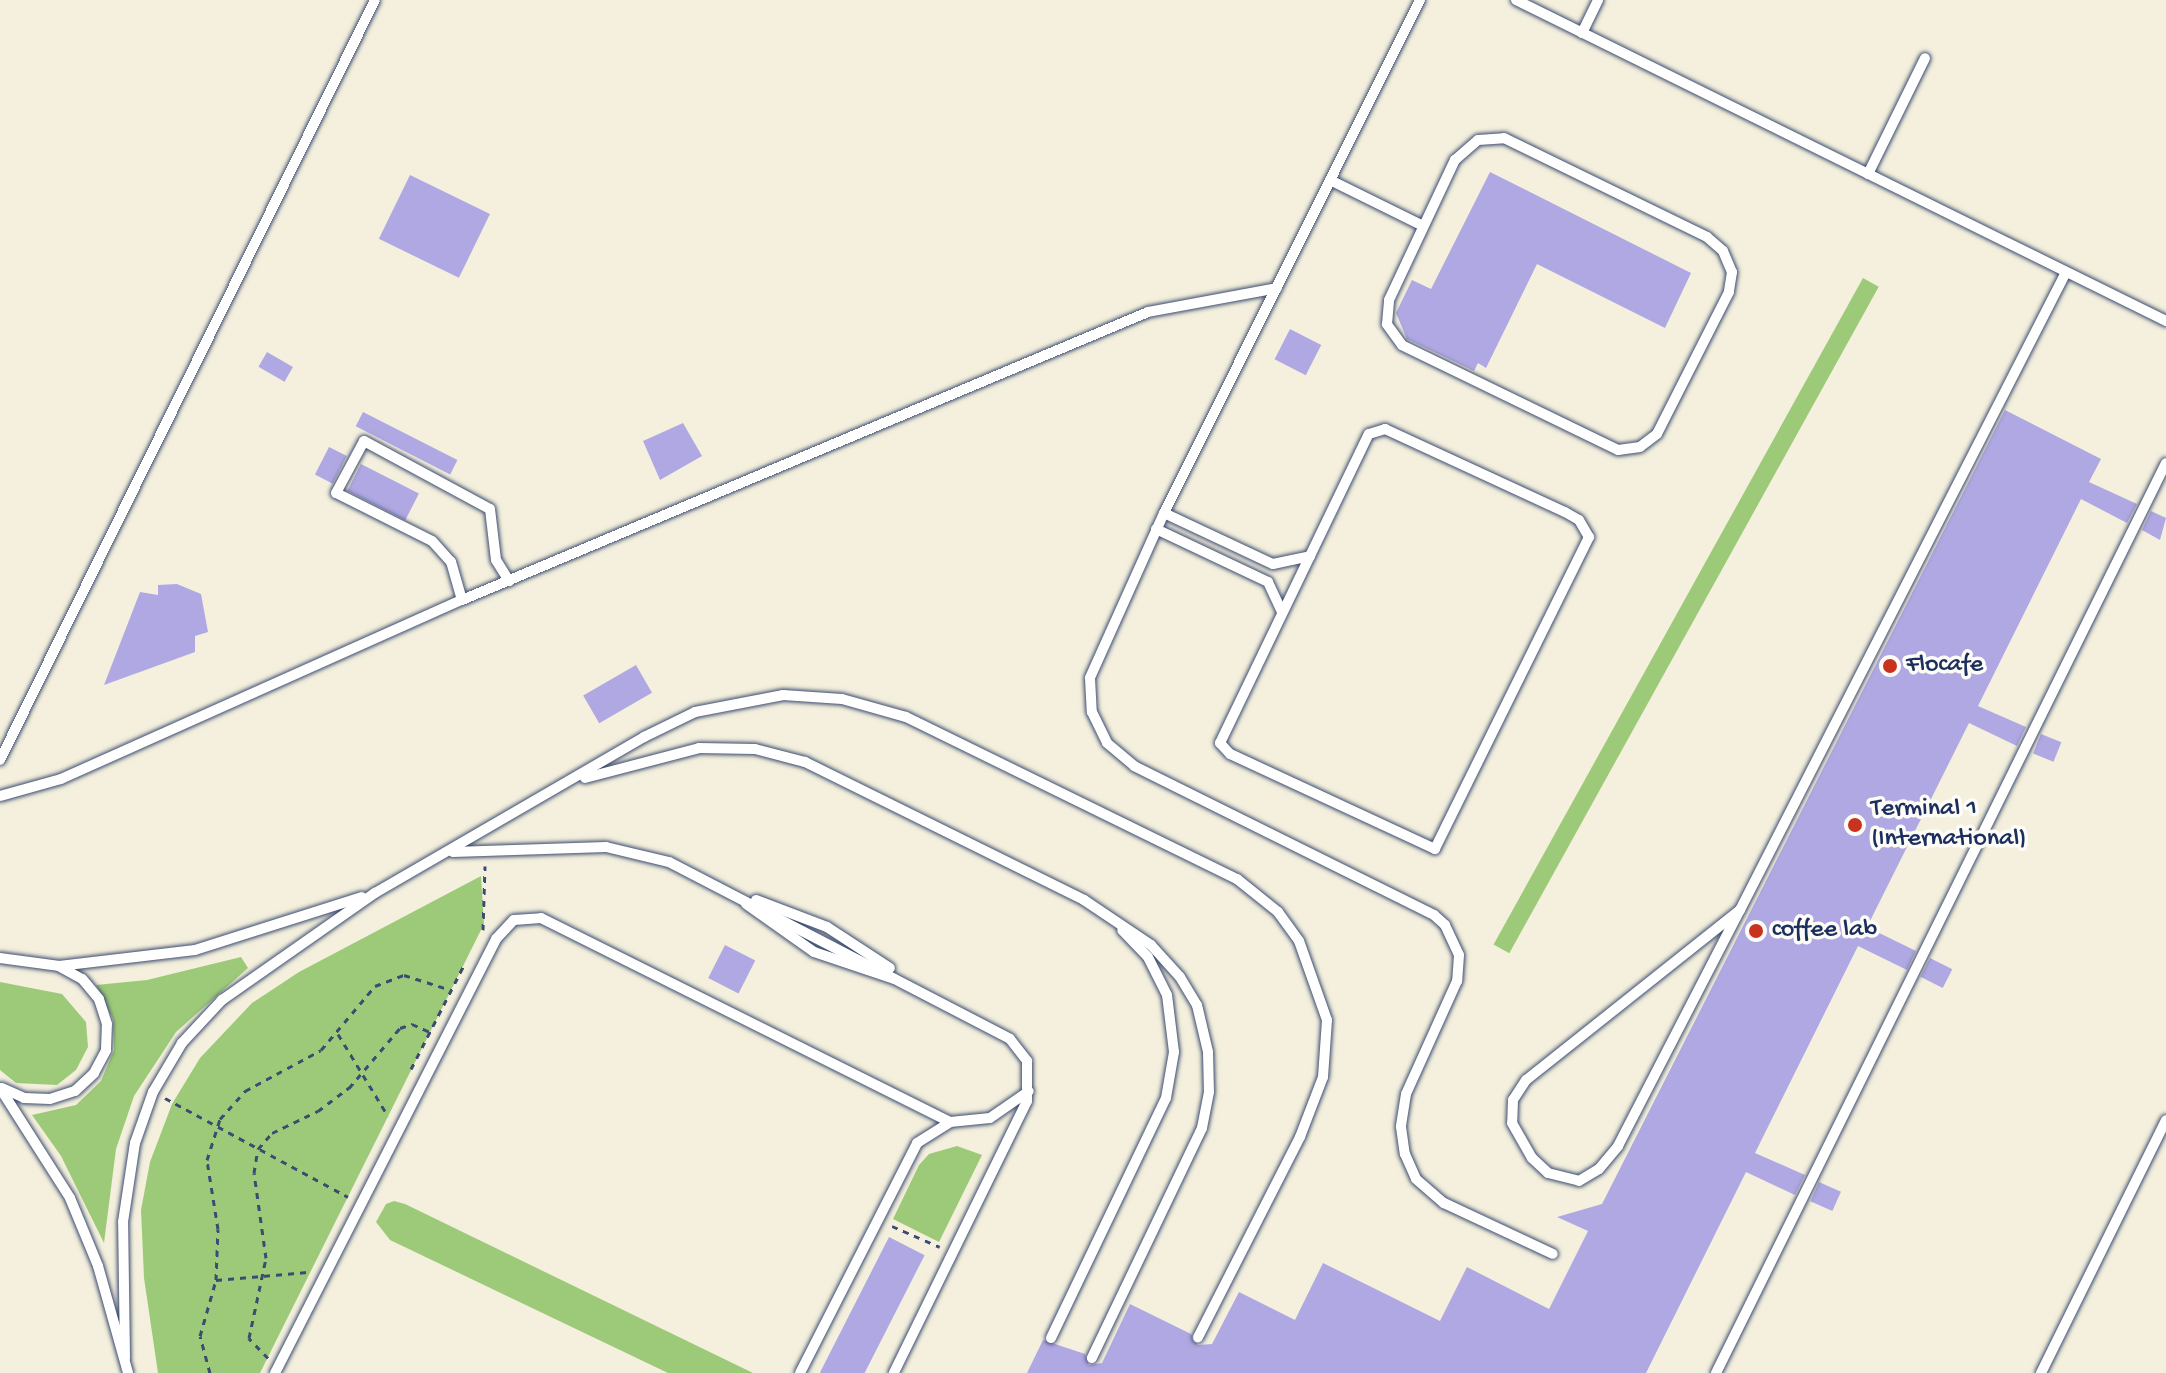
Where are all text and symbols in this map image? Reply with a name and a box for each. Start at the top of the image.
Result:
place label: Flocafe [1906,650,1983,682]
marker: Flocafe [1881,657,1899,675]
place label: Terminal 1 (International) [1871,794,2027,856]
marker: Terminal 1 (International) [1846,816,1864,834]
place label: coffee lab [1772,915,1877,947]
marker: coffee lab [1747,922,1765,940]

